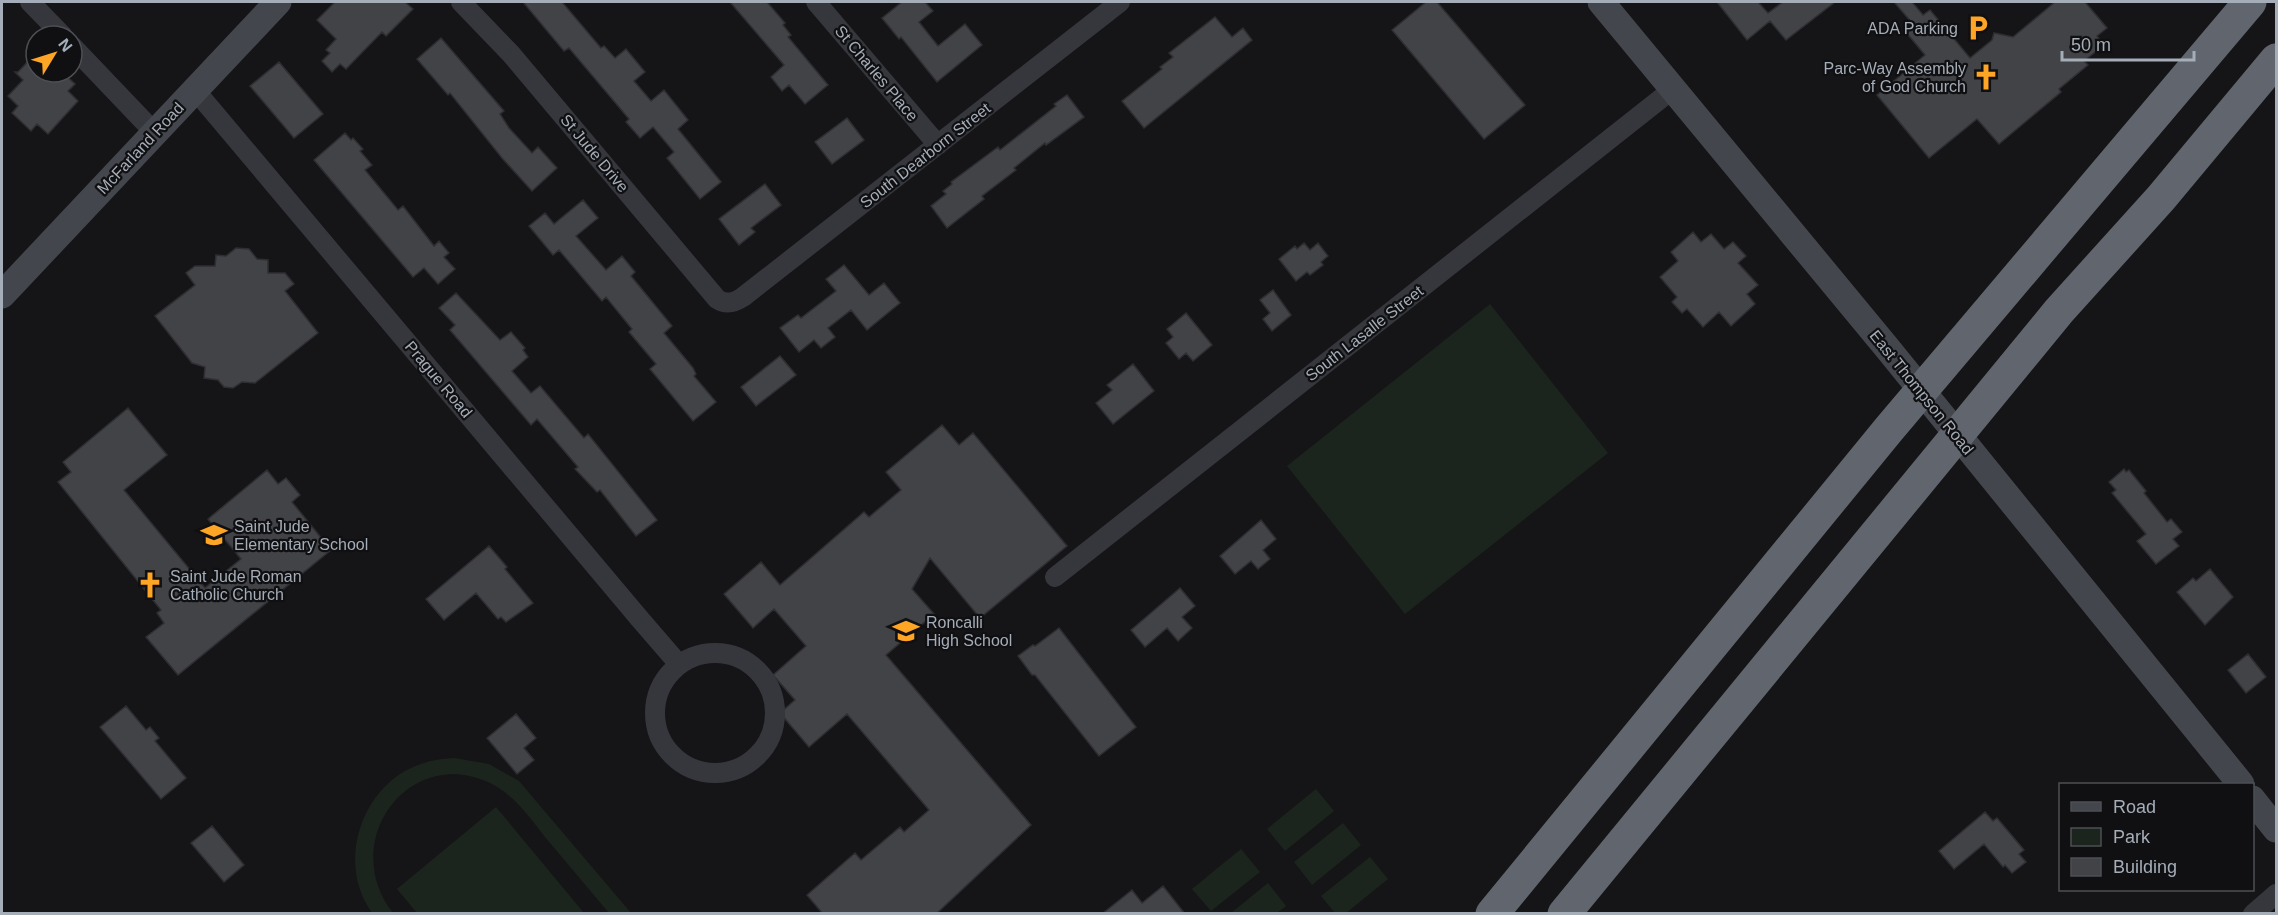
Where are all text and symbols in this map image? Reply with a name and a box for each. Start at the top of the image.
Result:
parking icon: ADA Parking [1963,13,1993,43]
place label: ADA Parking [1867,20,1958,37]
street label: St Charles Place [832,22,921,125]
north arrow [24,24,84,84]
scale bar [2062,24,2194,62]
text: N [55,35,76,55]
text: 50 m [2071,35,2111,55]
place label: Parc-Way Assembly of God Church [1823,60,1966,95]
church icon: Parc-Way Assembly of God Church [1971,62,2001,92]
street label: McFarland Road [94,99,187,197]
street label: South Dearborn Street [857,99,994,211]
street label: St Jude Drive [557,111,632,196]
street label: South Lasalle Street [1302,282,1427,384]
street label: East Thompson Road [1866,327,1977,458]
street label: Prague Road [402,338,475,421]
place label: Saint Jude Elementary School [234,518,368,553]
school or university icon: Saint Jude Elementary School [199,520,229,550]
place label: Saint Jude Roman Catholic Church [170,568,302,603]
church icon: Saint Jude Roman Catholic Church [135,570,165,600]
place label: Roncalli High School [926,614,1012,649]
school or university icon: Roncalli High School [891,616,921,646]
legend [2059,783,2254,891]
text: Road [2113,797,2156,817]
text: Park [2113,827,2151,847]
text: Building [2113,857,2177,877]

